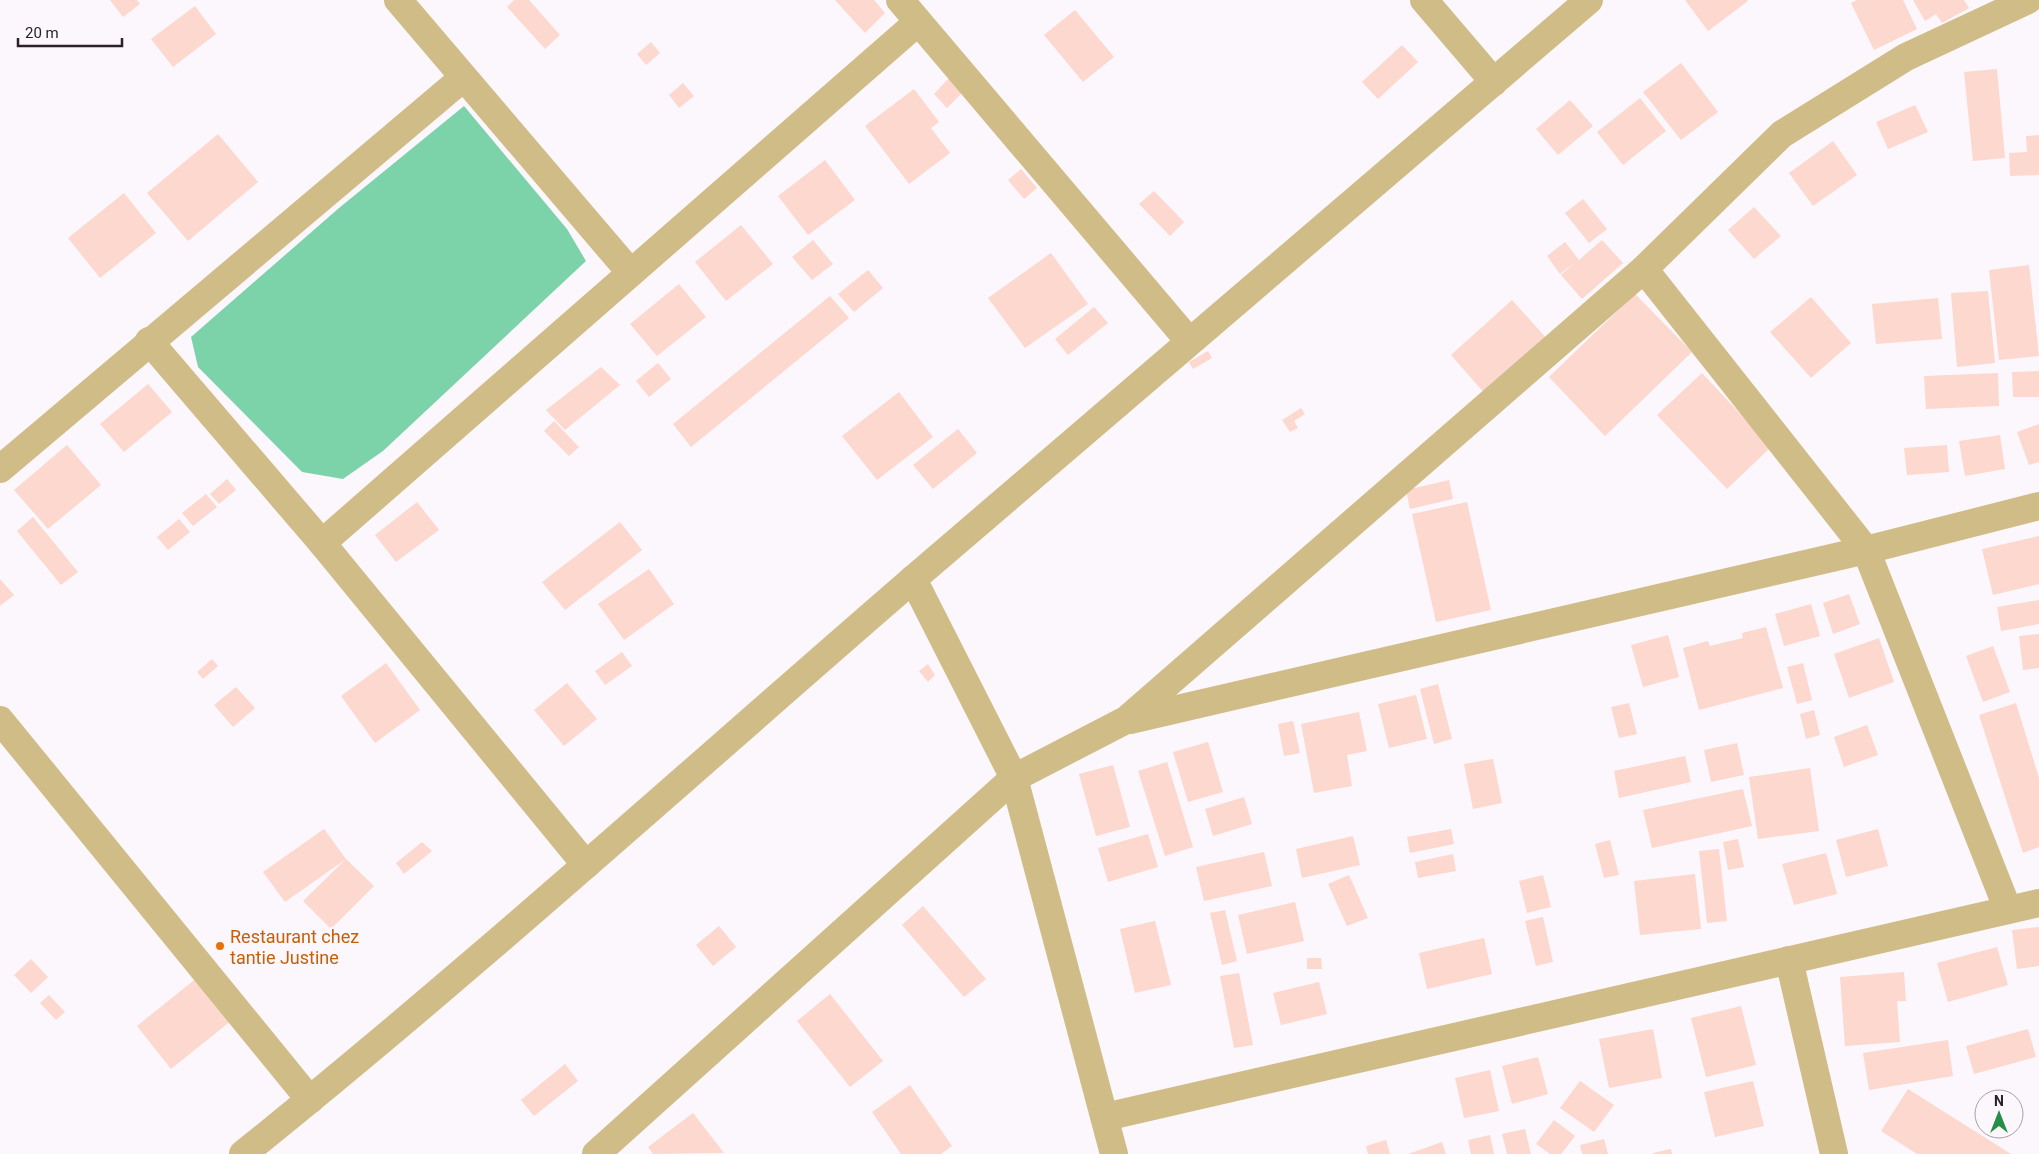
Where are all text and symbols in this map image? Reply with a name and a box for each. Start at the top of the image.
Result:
scale bar [18,15,121,47]
text: 20 m [25,24,59,42]
place label: Restaurant chez tantie Justine [230,926,359,968]
marker: Restaurant chez tantie Justine [214,940,226,952]
north arrow [1974,1089,2024,1139]
text: N [1994,1093,2004,1109]

